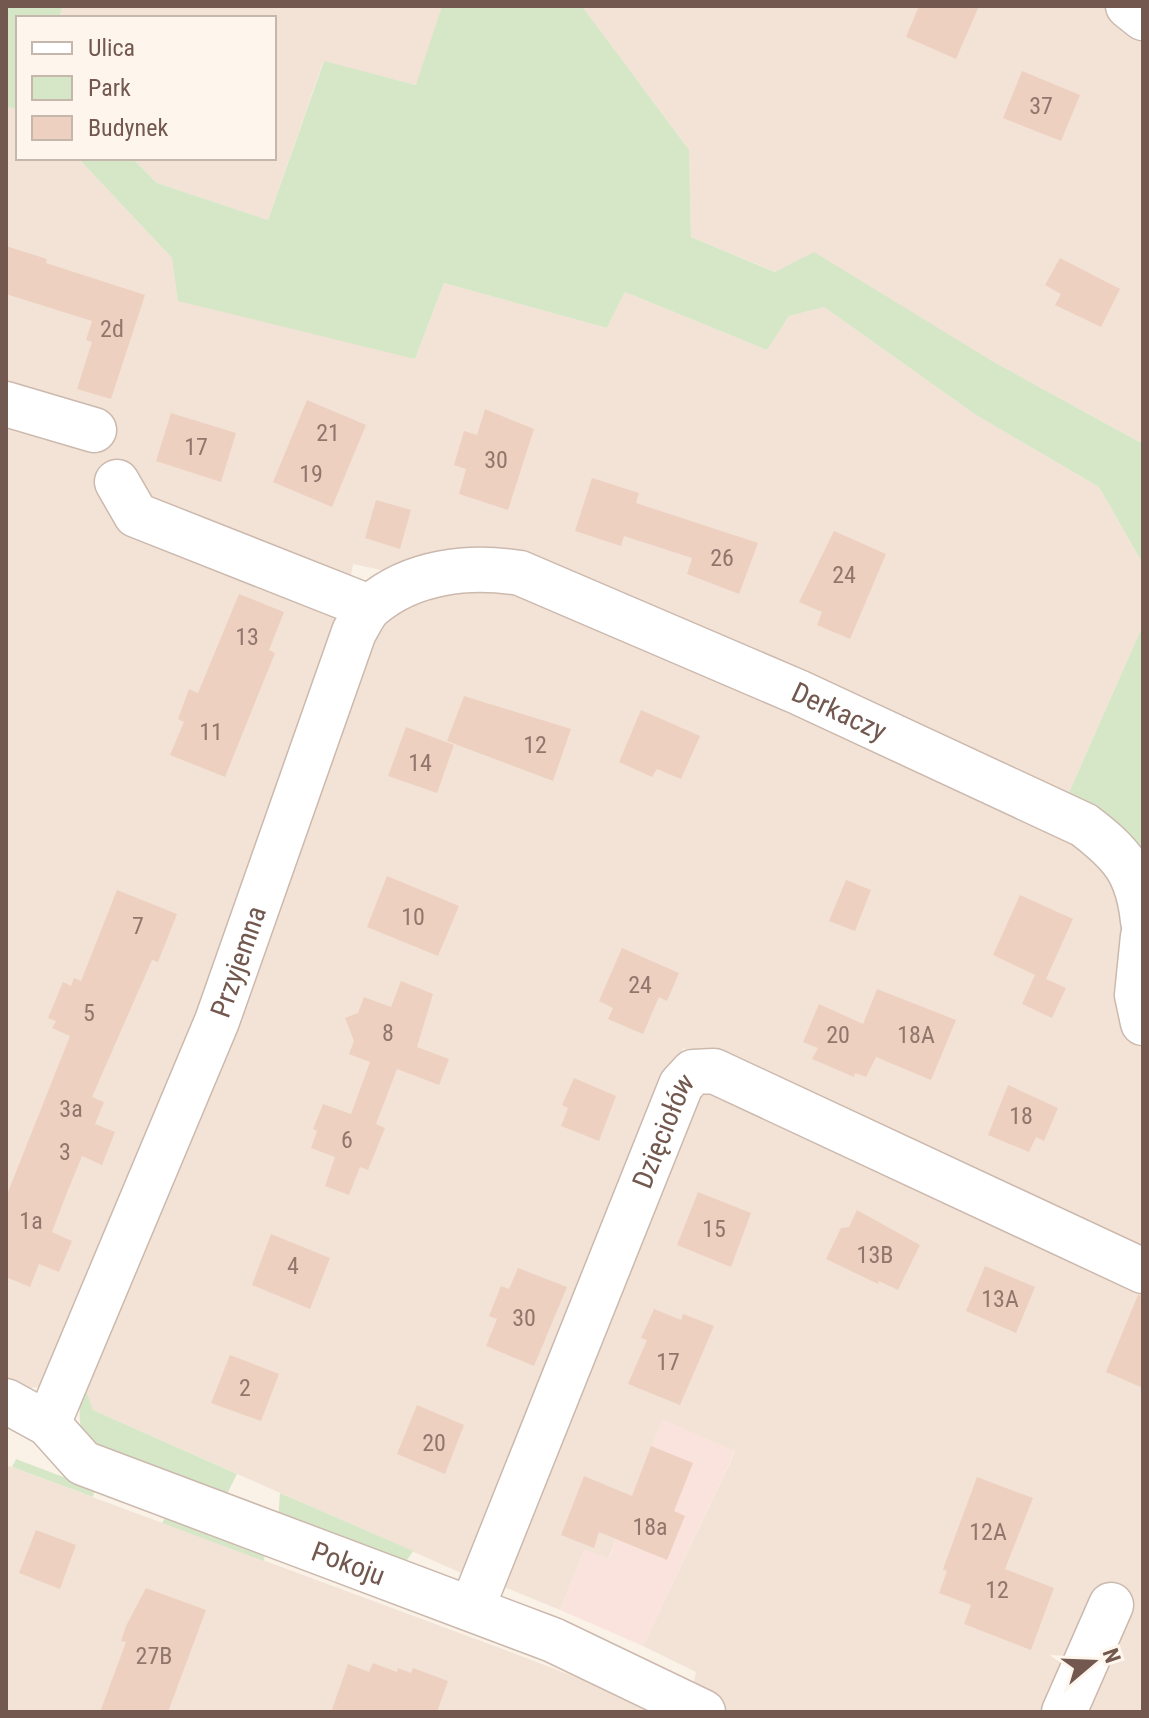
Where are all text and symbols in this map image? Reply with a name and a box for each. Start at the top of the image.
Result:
legend [16,16,276,160]
text: Ulica [88,34,135,62]
text: Park [88,74,131,102]
house number: 37 [1029,92,1053,120]
text: Budynek [88,114,168,142]
house number: 2d [100,315,124,343]
house number: 21 [316,419,340,447]
house number: 17 [184,433,208,461]
house number: 30 [484,446,508,474]
house number: 19 [299,460,323,488]
house number: 26 [710,544,734,572]
house number: 24 [832,561,856,589]
house number: 13 [235,623,259,651]
street label: Derkaczy [787,676,892,748]
house number: 11 [199,718,223,746]
house number: 12 [523,731,547,759]
house number: 14 [408,749,432,777]
street label: Przyjemna [204,902,273,1022]
house number: 10 [401,903,425,931]
house number: 7 [132,912,144,940]
house number: 24 [628,971,652,999]
house number: 5 [83,999,95,1027]
house number: 8 [382,1019,394,1047]
house number: 20 [826,1021,850,1049]
house number: 18A [897,1021,935,1049]
street label: Dzięciołów [626,1066,701,1193]
house number: 3a [59,1095,83,1123]
house number: 18 [1009,1102,1033,1130]
house number: 6 [341,1126,353,1154]
house number: 3 [59,1138,71,1166]
house number: 1a [19,1207,43,1235]
house number: 15 [702,1215,726,1243]
house number: 13B [857,1241,893,1269]
house number: 4 [287,1252,299,1280]
house number: 13A [981,1285,1019,1313]
house number: 30 [512,1304,536,1332]
house number: 17 [656,1348,680,1376]
house number: 2 [239,1374,251,1402]
house number: 20 [422,1429,446,1457]
house number: 18a [632,1513,668,1541]
house number: 12A [969,1518,1007,1546]
street label: Pokoju [307,1535,390,1592]
house number: 12 [985,1576,1009,1604]
north arrow [1053,1622,1133,1702]
house number: 27B [136,1642,172,1670]
text: N [1097,1645,1125,1666]

